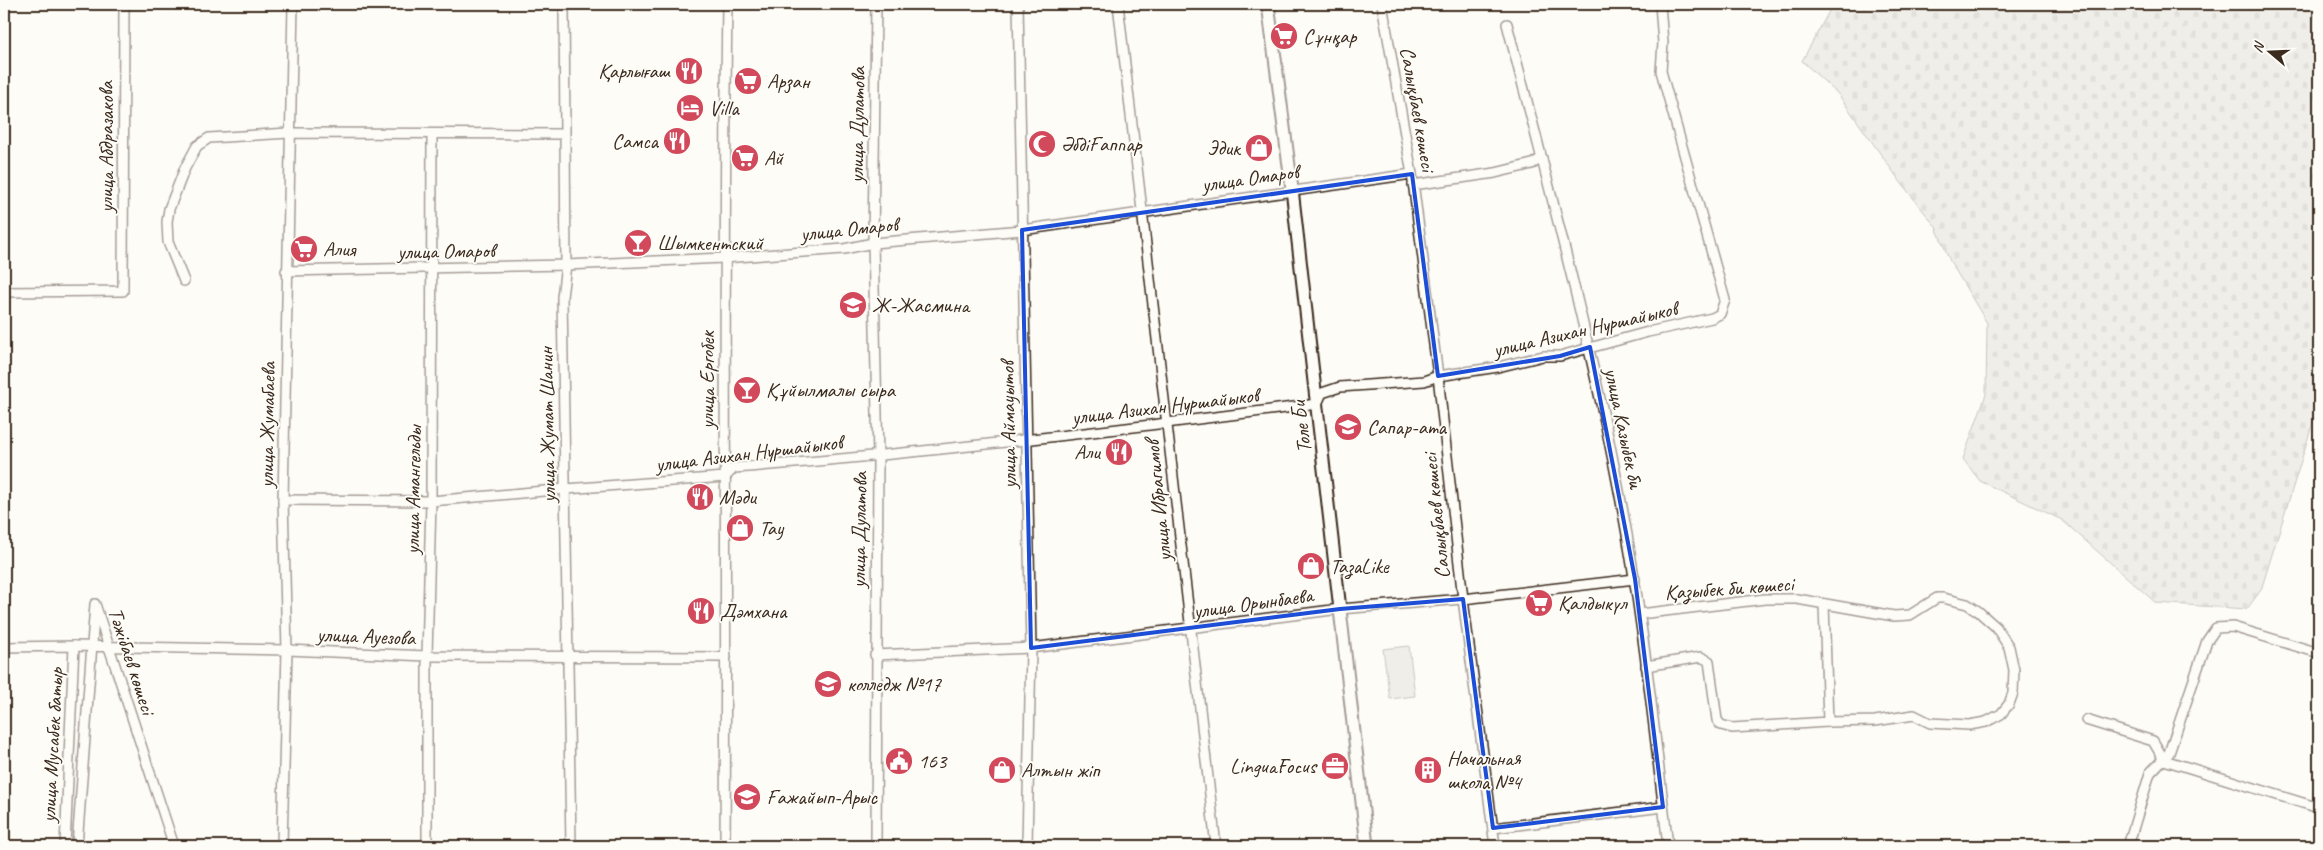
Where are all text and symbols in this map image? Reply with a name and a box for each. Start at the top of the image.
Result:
supermarket icon: Cұнқар [1269,21,1299,51]
place label: Cұнқар [1303,23,1358,49]
north arrow [2246,28,2296,78]
text: N [2249,39,2268,55]
street label: Салықбаев көшесі [1394,45,1442,176]
restaurant icon: Қарлығаш [674,56,704,86]
place label: Қарлығаш [598,58,671,84]
street label: улица Дулатова [843,65,871,185]
supermarket icon: Арзан [733,66,763,96]
place label: Арзан [767,68,811,94]
street label: улица Абдразакова [93,80,119,215]
hotel icon: Villa [675,93,705,123]
place label: Villa [709,95,740,121]
restaurant icon: Самса [662,126,692,156]
place label: Самса [612,128,660,154]
mosque icon: ӘбдіҒаппар [1027,129,1057,159]
place label: ӘбдіҒаппар [1061,131,1144,157]
shop icon: Эдик [1244,133,1274,163]
place label: Эдик [1207,135,1242,161]
supermarket icon: Ай [730,143,760,173]
place label: Ай [764,145,784,171]
street label: улица Омаров [1198,158,1304,198]
street label: улица Омаров [797,211,903,247]
bar icon: Шымкентский [623,228,653,258]
place label: Шымкентский [657,230,764,256]
supermarket icon: Алия [289,234,319,264]
place label: Алия [323,236,357,262]
street label: улица Омаров [395,237,499,265]
school or university icon: Ж-Жасмина [838,290,868,320]
place label: Ж-Жасмина [872,292,971,318]
street label: улица Азихан Нуршайыков [1489,294,1683,363]
street label: улица Ергобек [694,330,720,431]
street label: улица Жумат Шанин [533,346,561,505]
street label: улица Аймауытов [994,357,1022,491]
street label: улица Жумабаева [253,360,281,490]
street label: улица Казыбек би [1598,363,1650,492]
bar icon: Құйылмалы сыра [732,375,762,405]
place label: Құйылмалы сыра [766,377,897,403]
street label: улица Азихан Нуршайыков [1068,381,1264,431]
street label: Толе Би [1285,397,1317,454]
school or university icon: Сапар-ата [1333,412,1363,442]
place label: Сапар-ата [1367,414,1448,440]
street label: улица Амангельды [399,423,427,557]
street label: улица Азихан Нуршайыков [652,428,848,478]
street label: улица Ибрагимов [1138,434,1178,565]
restaurant icon: Али [1104,437,1134,467]
place label: Али [1074,439,1101,465]
street label: Салықбаев көшесі [1416,449,1456,580]
street label: улица Дулатова [845,470,873,590]
restaurant icon: Мәди [685,482,715,512]
place label: Мәди [719,484,757,510]
shop icon: Тау [725,513,755,543]
place label: Тау [759,515,785,541]
shop icon: ТазаLike [1296,551,1326,581]
place label: ТазаLike [1330,553,1390,580]
street label: Қазыбек би көшесі [1664,570,1797,606]
street label: улица Орынбаева [1190,581,1317,625]
supermarket icon: Қалдыкүл [1524,588,1554,618]
place label: Қалдыкүл [1558,590,1628,616]
restaurant icon: Дәмхана [686,596,716,626]
place label: Дәмхана [720,598,788,624]
street label: Тәжібаев көшесі [103,604,162,721]
street label: улица Ауезова [314,621,418,651]
street label: улица Мусабек батыр [35,666,69,825]
school or university icon: колледж №17 [813,669,843,699]
place label: колледж №17 [847,671,943,697]
place label: Начальная школа №4 [1447,745,1524,795]
public building icon: 163 [884,746,914,776]
place label: 163 [918,748,948,774]
office icon: LinguaFocus [1320,751,1350,781]
place label: LinguaFocus [1230,753,1318,779]
shop icon: Алтын жіп [987,755,1017,785]
building icon: Начальная школа №4 [1413,755,1443,785]
place label: Алтын жіп [1021,757,1101,783]
school or university icon: Ғажайып-Арыс [732,782,762,812]
place label: Ғажайып-Арыс [766,784,878,810]

